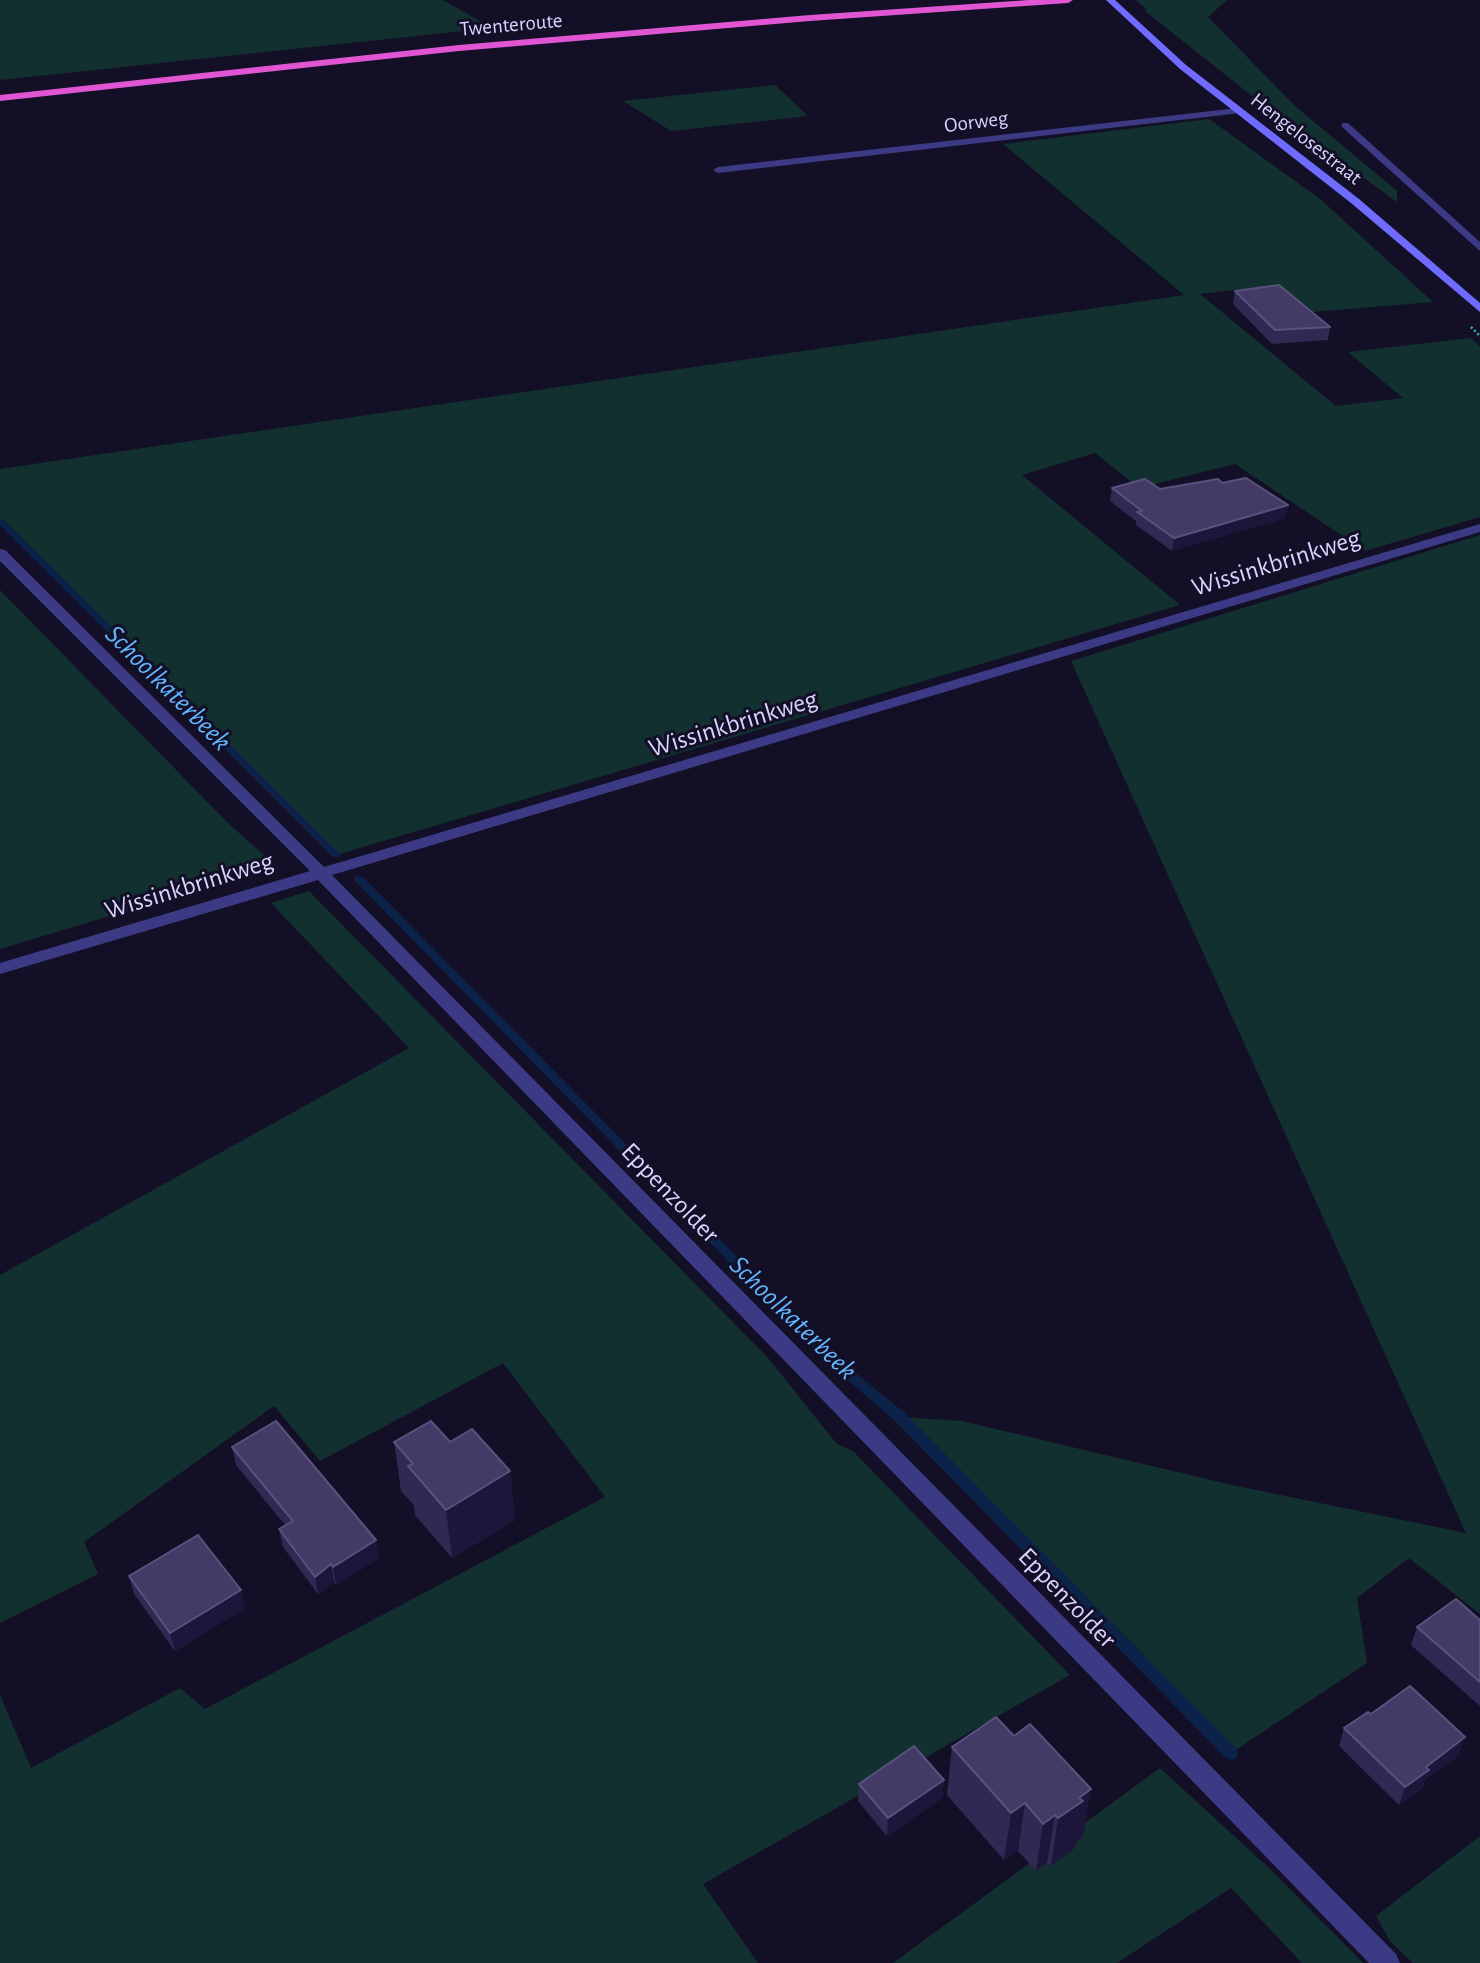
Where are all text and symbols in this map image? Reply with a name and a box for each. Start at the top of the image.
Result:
street label: Twenteroute [458,8,564,42]
street label: Hengelosestraat [1245,88,1367,190]
street label: Oorweg [943,106,1009,138]
street label: Wissinkbrinkweg [1188,523,1364,603]
water label: Schoolkaterbeek [98,618,238,758]
street label: Wissinkbrinkweg [645,684,821,764]
street label: Wissinkbrinkweg [101,846,277,926]
street label: Eppenzolder [614,1136,726,1250]
water label: Schoolkaterbeek [722,1249,864,1387]
street label: Eppenzolder [1011,1541,1123,1655]

